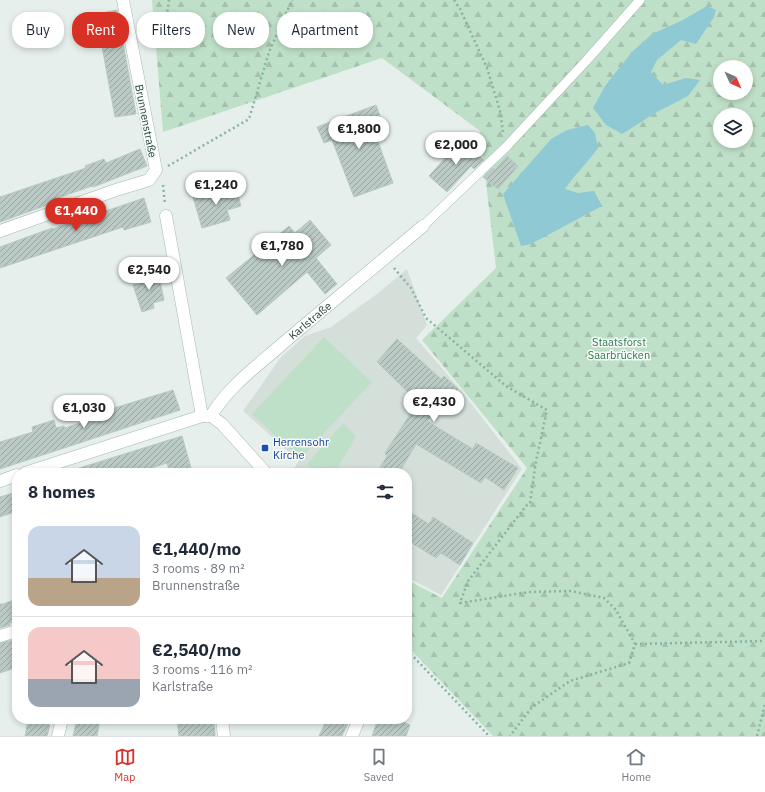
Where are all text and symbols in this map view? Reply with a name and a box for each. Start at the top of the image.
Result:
chip: Buy [12,12,64,48]
chip: Rent [72,12,129,48]
chip: Filters [137,12,205,48]
chip: New [213,12,269,48]
chip: Apartment [277,12,373,48]
north arrow [713,60,753,100]
map controls [713,60,753,148]
street label: Brunnenstraße [132,83,160,159]
button: layers [713,108,753,148]
pin: €1,800 [326,116,392,150]
text: €1,800 [337,120,381,137]
pin: €2,000 [423,132,489,166]
text: €2,000 [434,136,478,153]
pin: €1,240 [183,172,249,206]
text: €1,240 [194,176,238,193]
pin: €1,440 [43,198,109,232]
text: €1,440 [54,202,98,219]
pin: €1,780 [249,233,315,267]
text: €1,780 [260,237,304,254]
pin: €2,540 [116,257,182,291]
text: €2,540 [127,261,171,278]
street label: Karlstraße [286,299,334,343]
park label: Staatsforst Saarbrücken [588,335,650,362]
pin: €2,430 [401,389,467,423]
text: €2,430 [412,393,456,410]
pin: €1,030 [51,395,117,429]
text: €1,030 [62,399,106,416]
place label: Herrensohr Kirche [273,435,329,462]
marker: Herrensohr Kirche [260,443,270,453]
text: 8 homes [28,481,95,503]
icon: filters [374,481,396,503]
text: €1,440/mo [152,538,241,560]
icon: home [60,542,108,590]
text: 3 rooms · 89 m² [152,560,245,577]
text: Brunnenstraße [152,577,240,594]
text: €2,540/mo [152,639,241,661]
icon: home [60,643,108,691]
text: 3 rooms · 116 m² [152,661,253,678]
text: Karlstraße [152,678,213,695]
tab: Map [114,746,136,784]
tab: Saved [364,746,394,784]
tab: Home [621,746,651,784]

